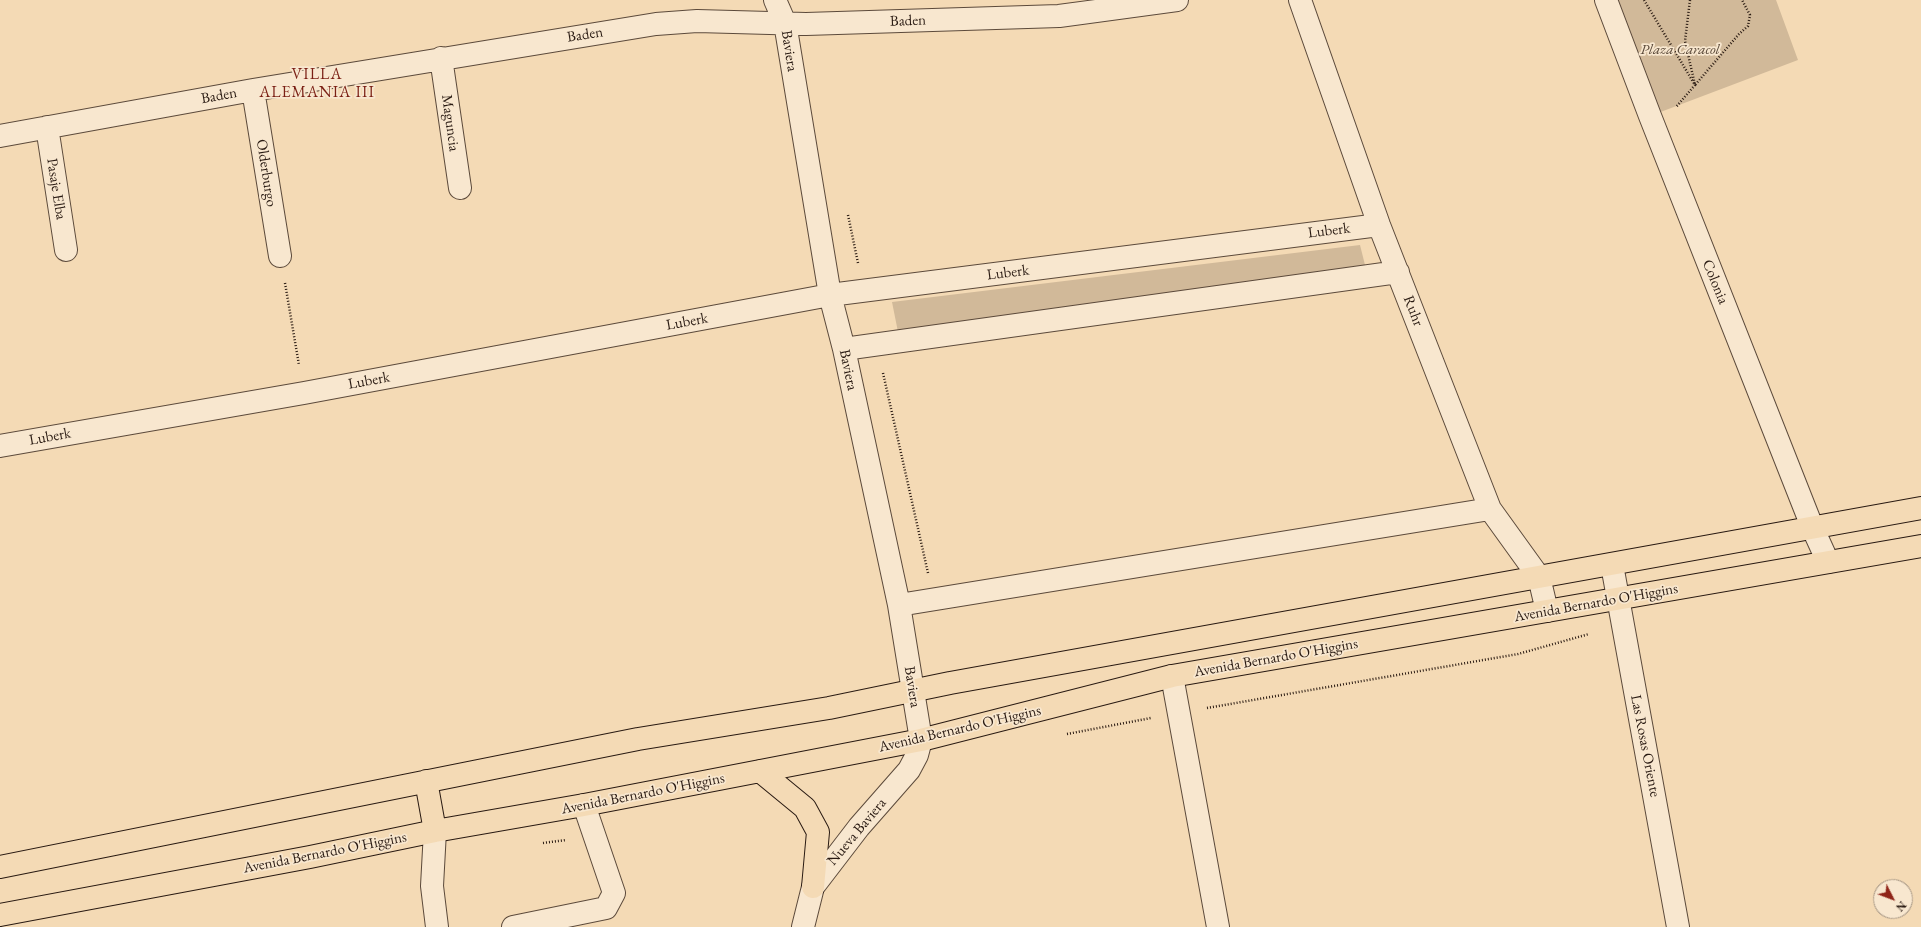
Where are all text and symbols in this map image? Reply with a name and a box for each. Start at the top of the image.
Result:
street label: Baden [890,11,926,31]
street label: Baden [566,23,604,47]
street label: Baviera [777,29,801,73]
park label: Plaza Caracol [1640,41,1720,59]
district label: VILLA ALEMANIA III [259,65,375,103]
street label: Baden [200,84,238,108]
street label: Maguncia [437,93,463,153]
street label: Olderburgo [252,138,280,208]
street label: Pasaje Elba [42,157,70,221]
street label: Luberk [1307,219,1351,243]
street label: Colonia [1698,257,1732,307]
street label: Luberk [986,261,1030,285]
street label: Ruhr [1399,293,1427,329]
street label: Luberk [665,309,709,335]
street label: Baviera [835,348,861,392]
street label: Luberk [347,368,391,394]
street label: Luberk [28,424,72,450]
street label: Avenida Bernardo O'Higgins [1513,580,1679,626]
street label: Avenida Bernardo O'Higgins [1193,635,1359,681]
street label: Baviera [900,665,924,709]
street label: Las Rosas Oriente [1626,693,1664,799]
street label: Avenida Bernardo O'Higgins [877,702,1043,756]
street label: Avenida Bernardo O'Higgins [560,769,726,819]
street label: Nueva Baviera [824,795,890,869]
street label: Avenida Bernardo O'Higgins [242,828,408,878]
north arrow [1873,879,1913,919]
text: N [1893,898,1909,914]

